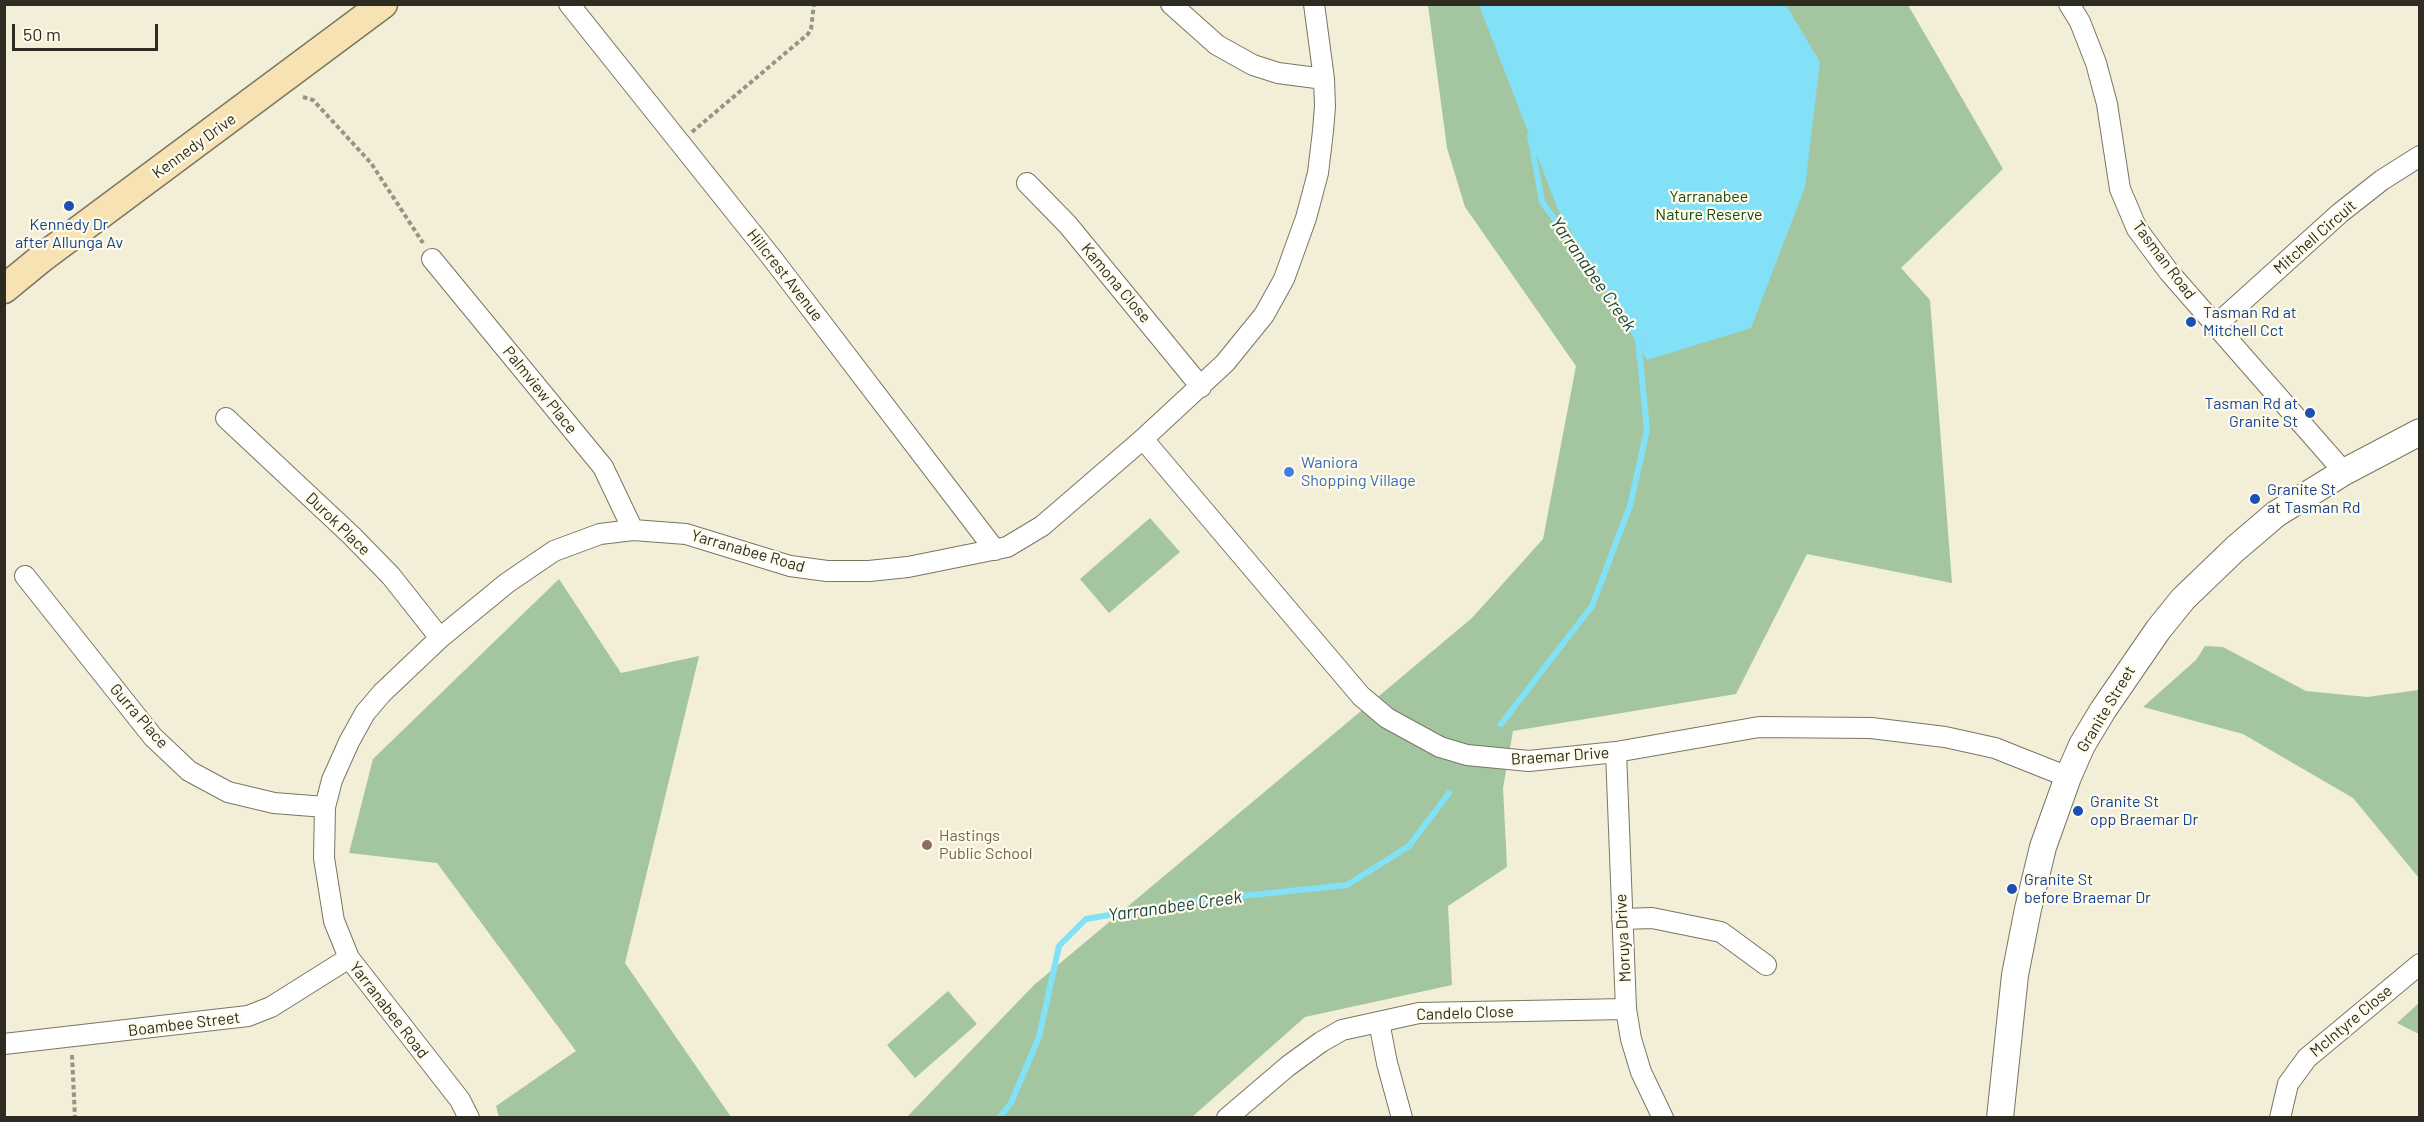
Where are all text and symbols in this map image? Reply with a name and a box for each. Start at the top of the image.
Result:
scale bar [15,12,160,50]
text: 50 m [23,23,61,45]
street label: Kennedy Drive [148,109,240,183]
park label: Yarranabee Nature Reserve [1655,187,1763,225]
street label: Mitchell Circuit [2270,196,2360,278]
marker: Kennedy Dr after Allunga Av [62,199,76,213]
water label: Yarranabee Creek [1545,213,1641,335]
place label: Kennedy Dr after Allunga Av [15,215,123,253]
street label: Tasman Road [2128,217,2200,303]
street label: Hillcrest Avenue [743,225,827,325]
street label: Kamona Close [1077,239,1155,327]
place label: Tasman Rd at Mitchell Cct [2203,303,2297,341]
marker: Tasman Rd at Mitchell Cct [2184,315,2198,329]
street label: Palmview Place [499,342,581,438]
place label: Tasman Rd at Granite St [2204,394,2298,432]
marker: Tasman Rd at Granite St [2303,406,2317,420]
place label: Waniora Shopping Village [1301,453,1416,491]
marker: Waniora Shopping Village [1282,465,1296,479]
place label: Granite St at Tasman Rd [2267,480,2361,518]
street label: Durok Place [302,489,374,559]
marker: Granite St at Tasman Rd [2248,492,2262,506]
street label: Yarranabee Road [689,526,807,576]
street label: Granite Street [2073,662,2139,756]
street label: Gurra Place [106,680,172,752]
street label: Braemar Drive [1510,743,1610,769]
place label: Granite St opp Braemar Dr [2090,792,2198,830]
marker: Granite St opp Braemar Dr [2071,804,2085,818]
place label: Hastings Public School [939,826,1032,864]
marker: Hastings Public School [920,838,934,852]
place label: Granite St before Braemar Dr [2024,870,2151,908]
marker: Granite St before Braemar Dr [2005,882,2019,896]
water label: Yarranabee Creek [1107,886,1243,926]
street label: Moruya Drive [1611,893,1635,983]
street label: Yarranabee Road [345,958,433,1062]
street label: McIntyre Close [2306,981,2396,1061]
street label: Candelo Close [1416,1002,1514,1024]
street label: Boambee Street [127,1008,241,1040]

